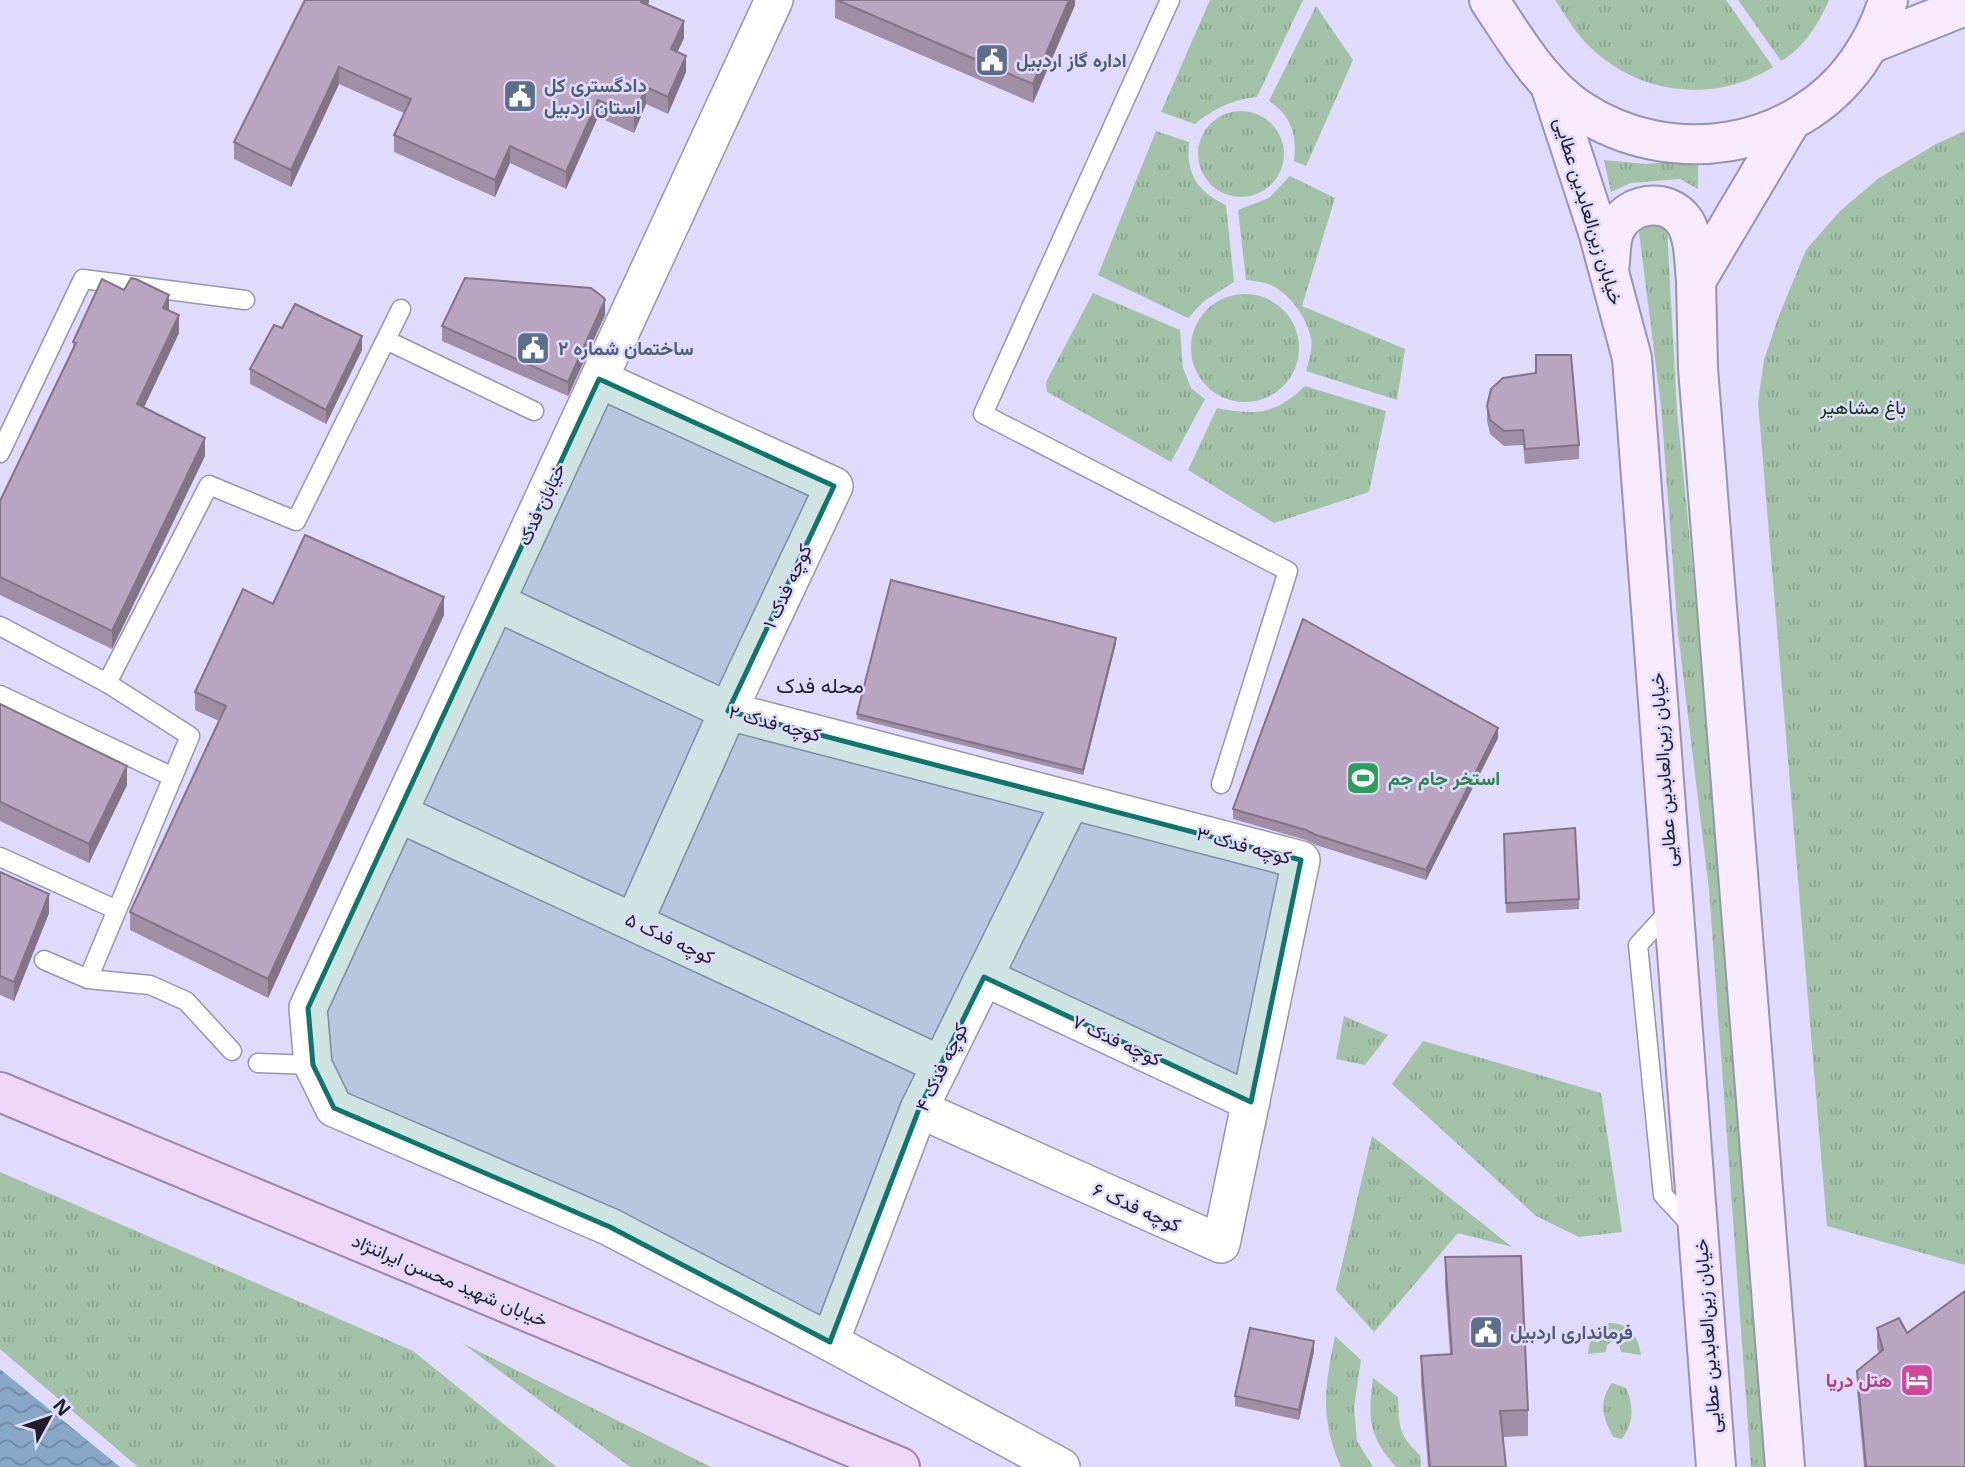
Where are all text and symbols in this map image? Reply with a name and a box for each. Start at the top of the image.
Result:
public building icon: اداره گاز اردبیل [973,41,1011,79]
place label: اداره گاز اردبیل [1016,47,1127,73]
place label: دادگستری کل استان اردبیل [544,72,647,120]
public building icon: دادگستری کل استان اردبیل [501,77,539,115]
street label: خیابان زین‌العابدین عطایی [1548,114,1630,308]
public building icon: ساختمان شماره ۲ [514,329,552,367]
place label: ساختمان شماره ۲ [558,335,694,361]
park label: باغ مشاهیر [1819,394,1906,420]
street label: خیابان فدک [511,459,571,549]
street label: کوچه فدک ۱ [756,540,819,633]
district label: محله فدک [776,671,864,699]
street label: خیابان زین‌العابدین عطایی [1643,672,1683,868]
street label: کوچه فدک ۲ [726,698,824,749]
sports icon: استخر جام جم [1344,759,1382,797]
place label: استخر جام جم [1388,765,1500,791]
street label: کوچه فدک ۳ [1193,820,1294,871]
street label: کوچه فدک ۵ [621,906,719,971]
street label: کوچه فدک ۷ [1068,1008,1166,1073]
street label: کوچه فدک ۴ [908,1018,974,1116]
street label: کوچه فدک ۶ [1088,1176,1185,1239]
street label: خیابان شهید محسن ایراننژاد [348,1227,552,1333]
street label: خیابان زین‌العابدین عطایی [1687,1238,1727,1434]
public building icon: فرمانداری اردبیل [1467,1313,1505,1351]
place label: فرمانداری اردبیل [1510,1319,1633,1345]
hotel icon: هتل دریا [1898,1361,1936,1399]
place label: هتل دریا [1826,1367,1892,1393]
north arrow [14,1383,84,1453]
text: N [47,1393,77,1421]

